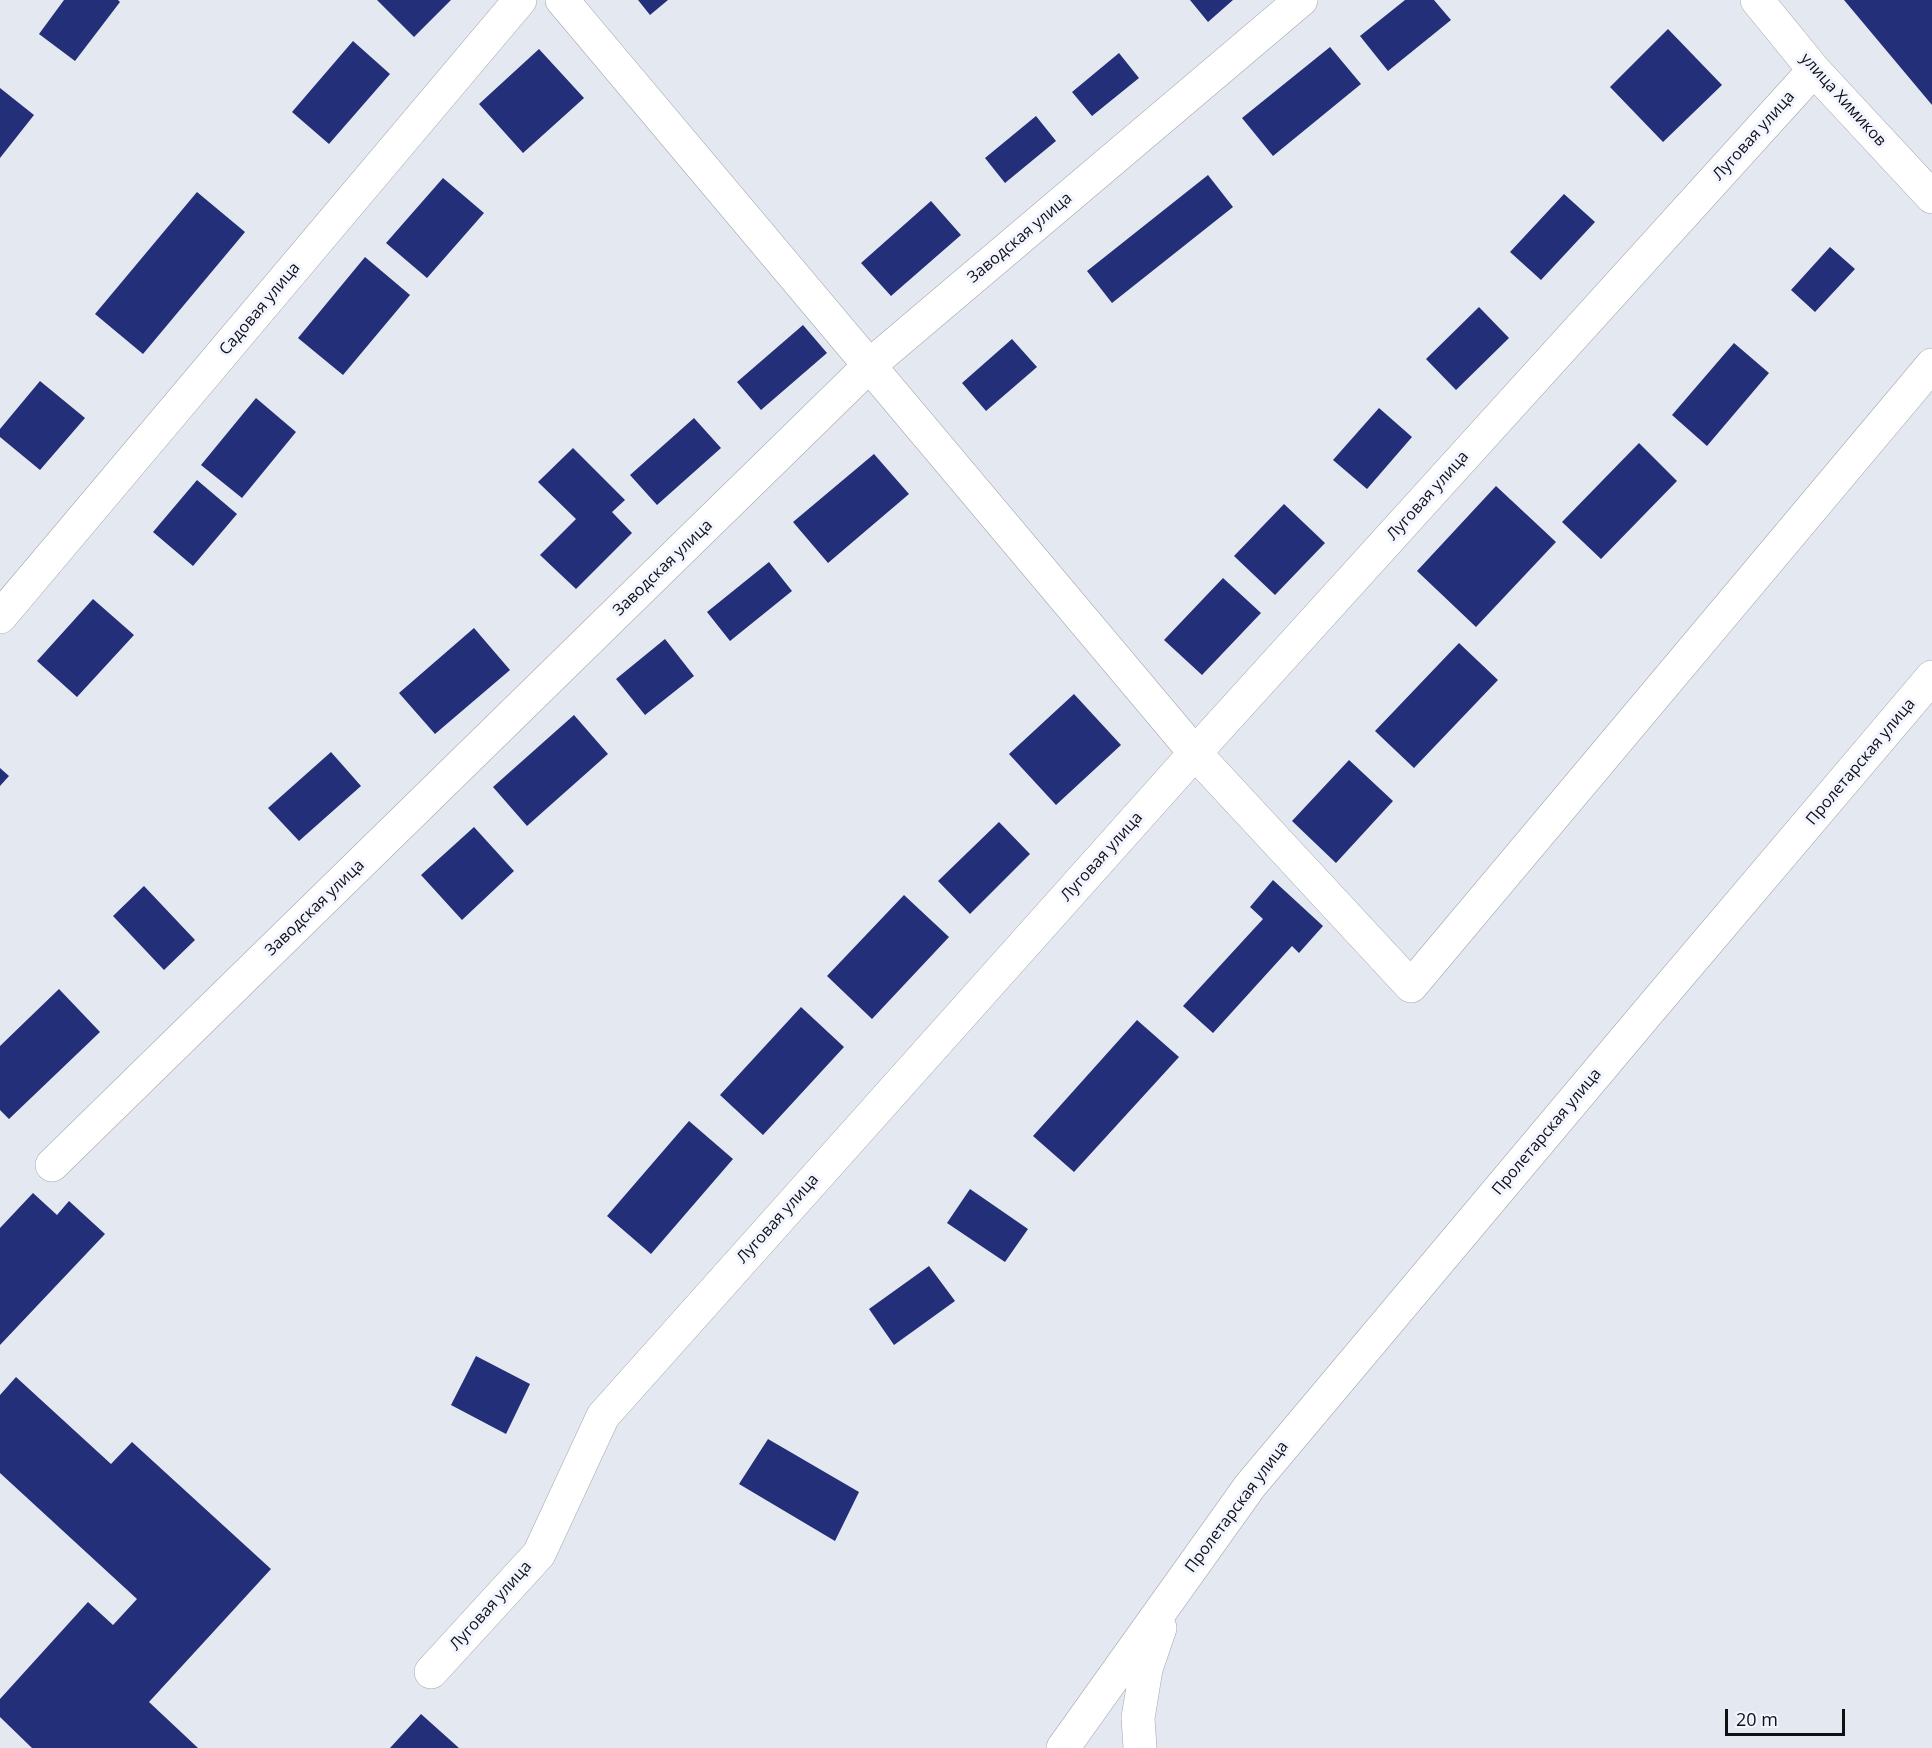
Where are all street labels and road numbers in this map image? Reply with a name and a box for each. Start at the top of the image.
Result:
street label: улица Химиков [1796,49,1890,151]
street label: Луговая улица [1709,88,1799,184]
street label: Заводская улица [964,189,1076,287]
street label: Садовая улица [216,259,304,359]
street label: Луговая улица [1383,448,1473,544]
street label: Заводская улица [609,516,717,620]
street label: Пролетарская улица [1802,695,1920,829]
street label: Луговая улица [1057,809,1147,905]
street label: Заводская улица [261,856,369,960]
street label: Пролетарская улица [1488,1065,1606,1199]
street label: Луговая улица [733,1171,823,1267]
street label: Пролетарская улица [1181,1438,1293,1576]
street label: Луговая улица [446,1558,536,1654]

